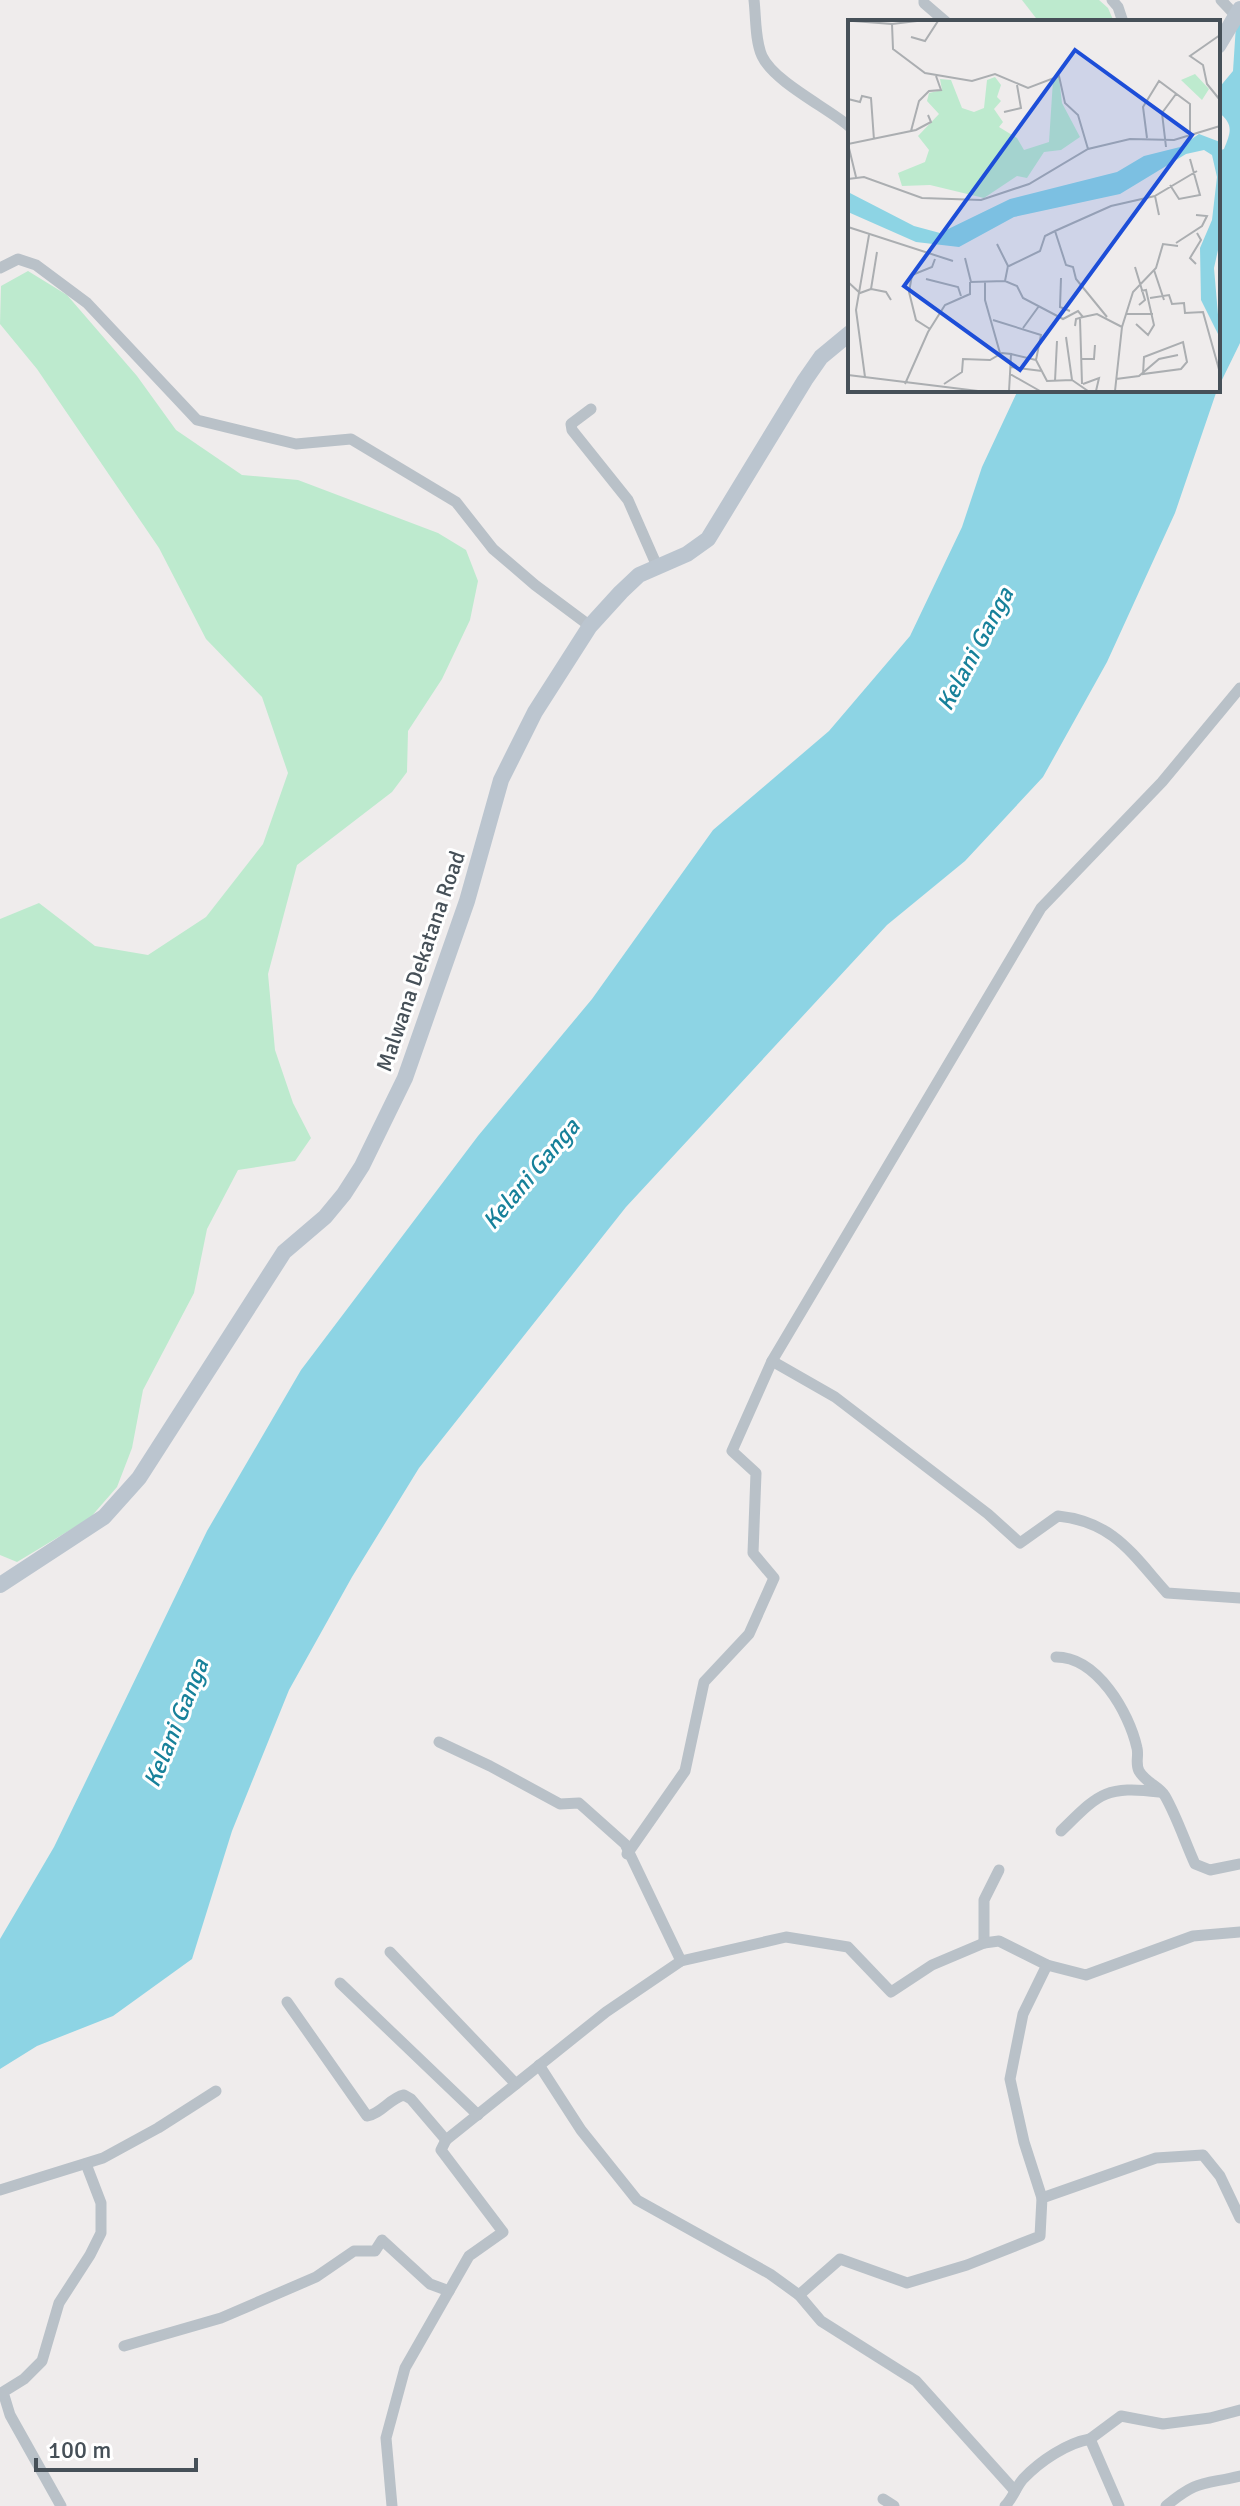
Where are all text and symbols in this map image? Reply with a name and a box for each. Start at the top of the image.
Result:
inset map [848,20,1220,392]
water label: Kelani Ganga [930,581,1020,716]
street label: Malwana Dekatana Road [370,847,471,1075]
water label: Kelani Ganga [476,1112,587,1236]
water label: Kelani Ganga [137,1654,216,1791]
scale bar [36,2422,196,2472]
text: 100 m [48,2435,111,2465]

